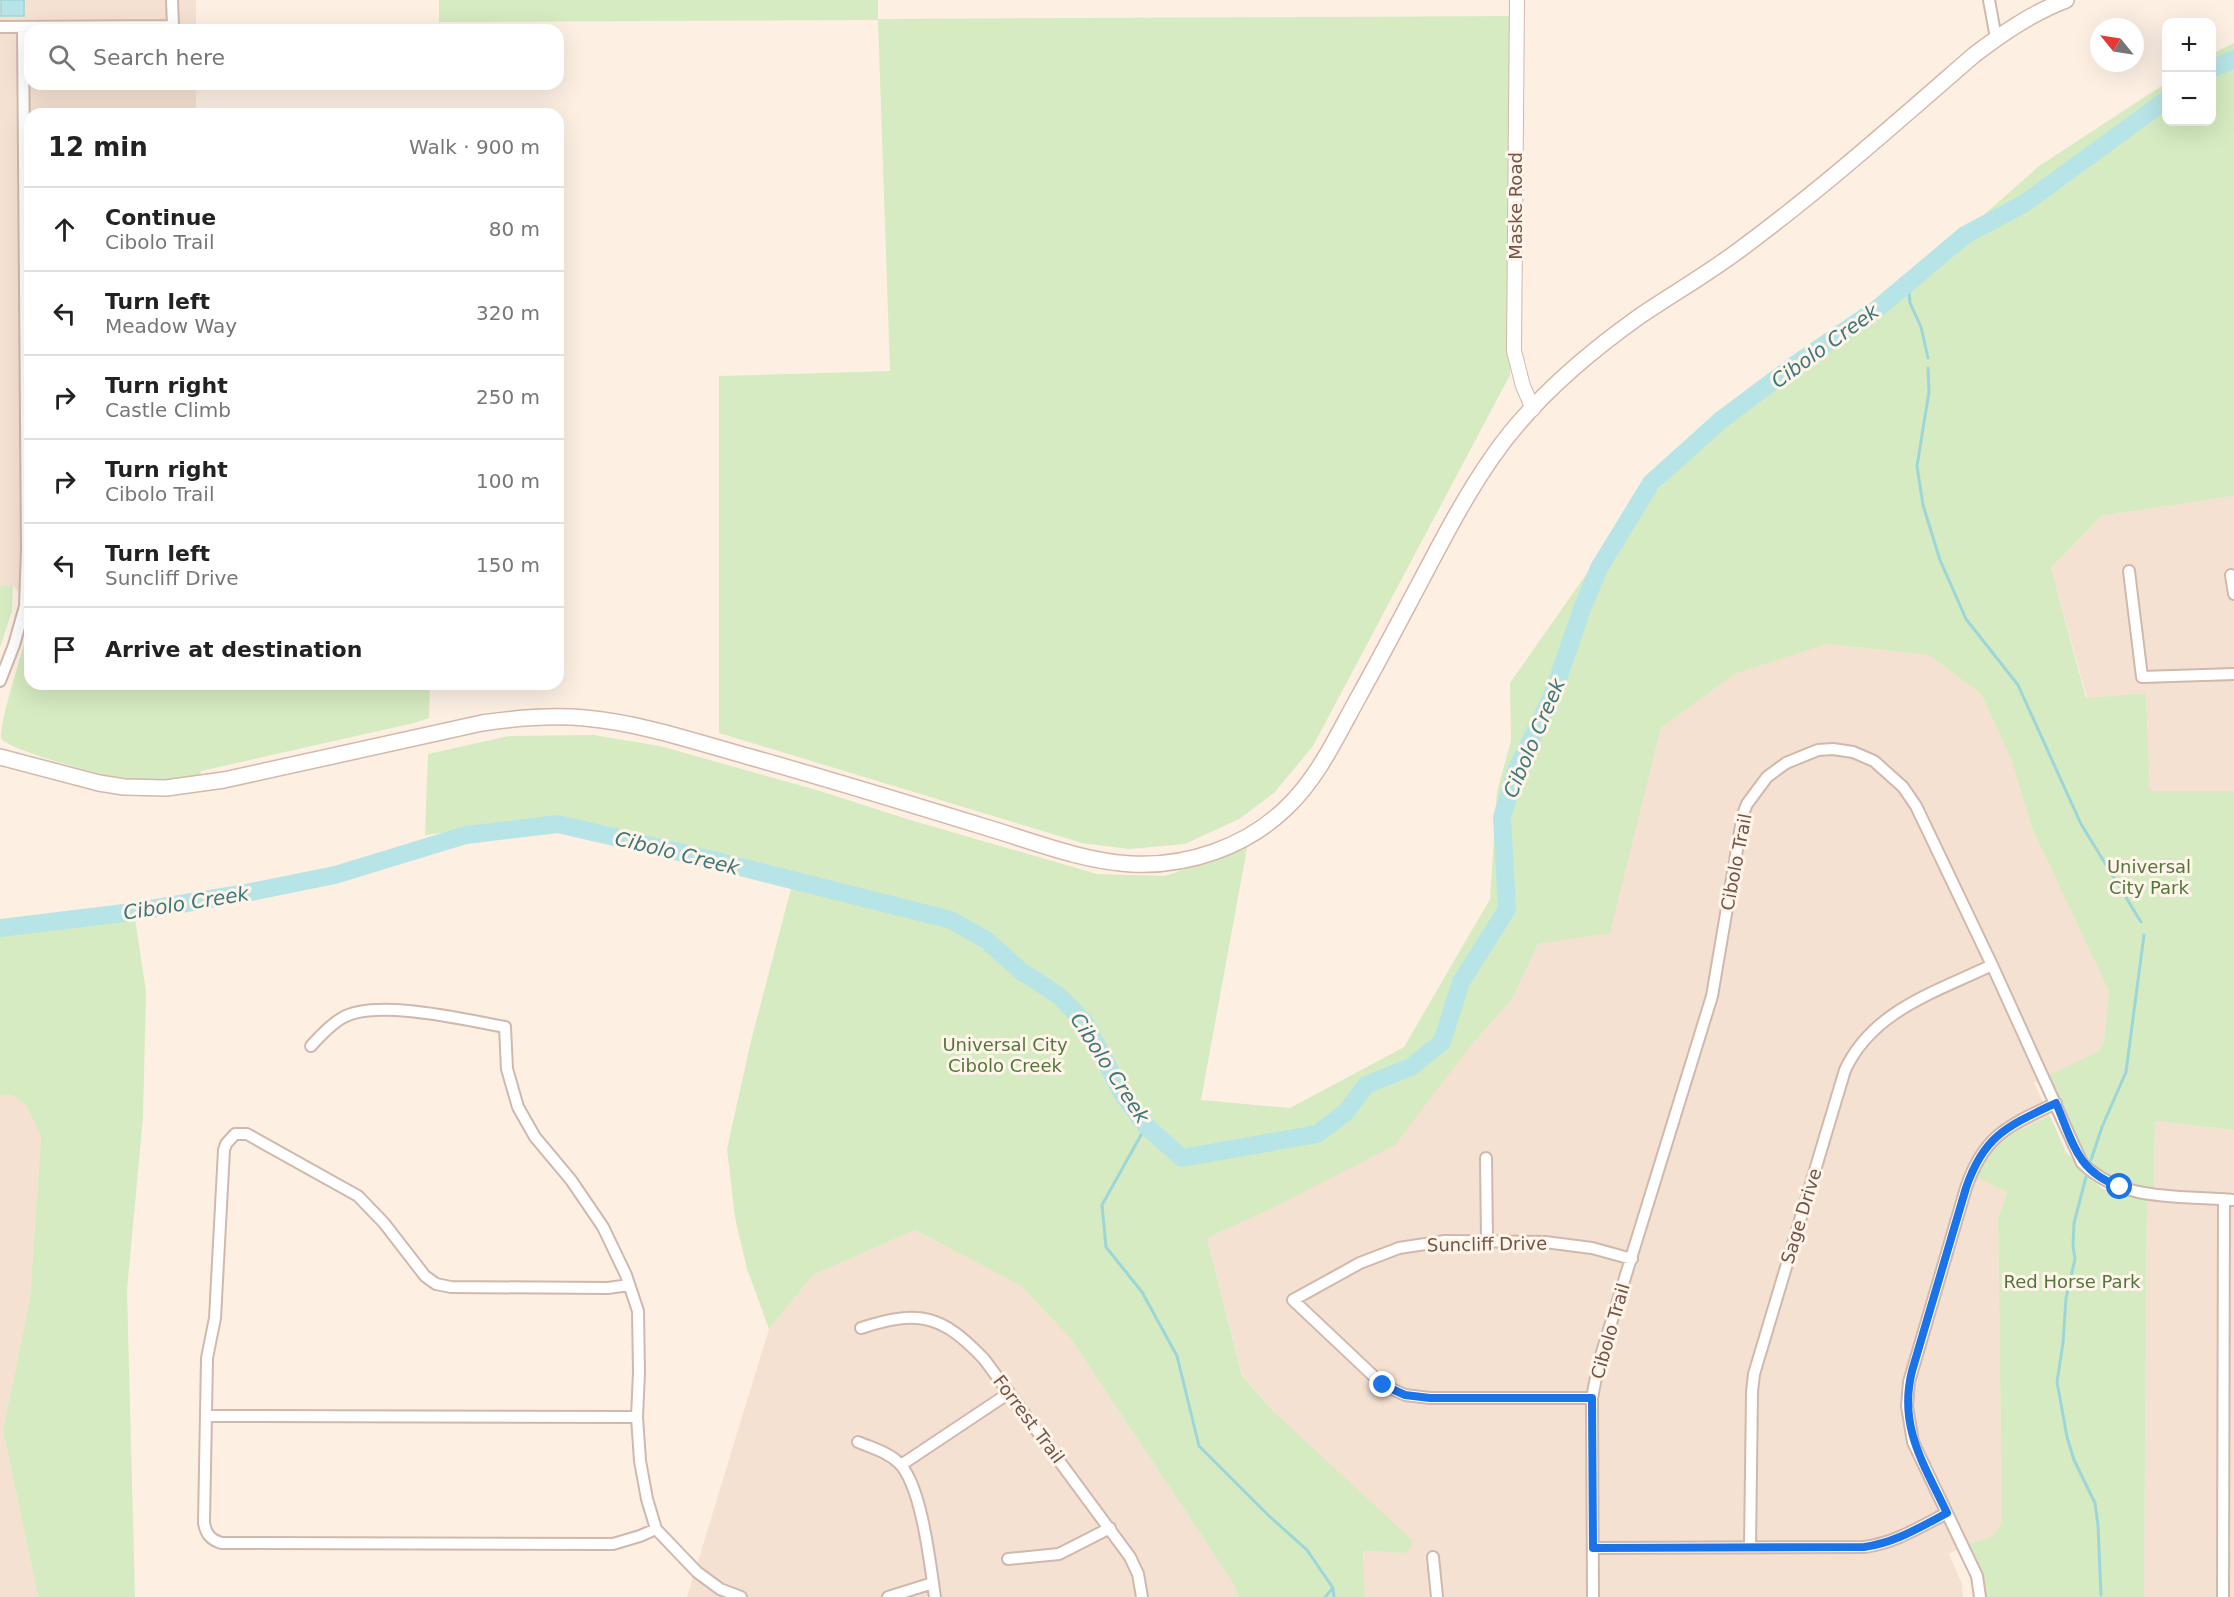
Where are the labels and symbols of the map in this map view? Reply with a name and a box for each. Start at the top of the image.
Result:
north arrow [2090,18,2144,72]
street label: Maske Road [1505,152,1526,260]
water label: Cibolo Creek [1767,298,1885,393]
water label: Cibolo Creek [1498,674,1570,801]
street label: Cibolo Trail [1716,812,1756,912]
water label: Cibolo Creek [612,826,743,880]
park label: Universal City Park [2107,856,2191,898]
water label: Cibolo Creek [121,881,252,925]
water label: Cibolo Creek [1065,1008,1155,1129]
park label: Universal City Cibolo Creek [942,1034,1068,1076]
street label: Sage Drive [1777,1166,1825,1266]
route start [2106,1173,2132,1199]
street label: Suncliff Drive [1427,1232,1547,1256]
park label: Red Horse Park [2004,1271,2141,1292]
street label: Cibolo Trail [1586,1281,1634,1381]
street label: Forrest Trail [989,1371,1069,1467]
route end [1369,1371,1395,1397]

